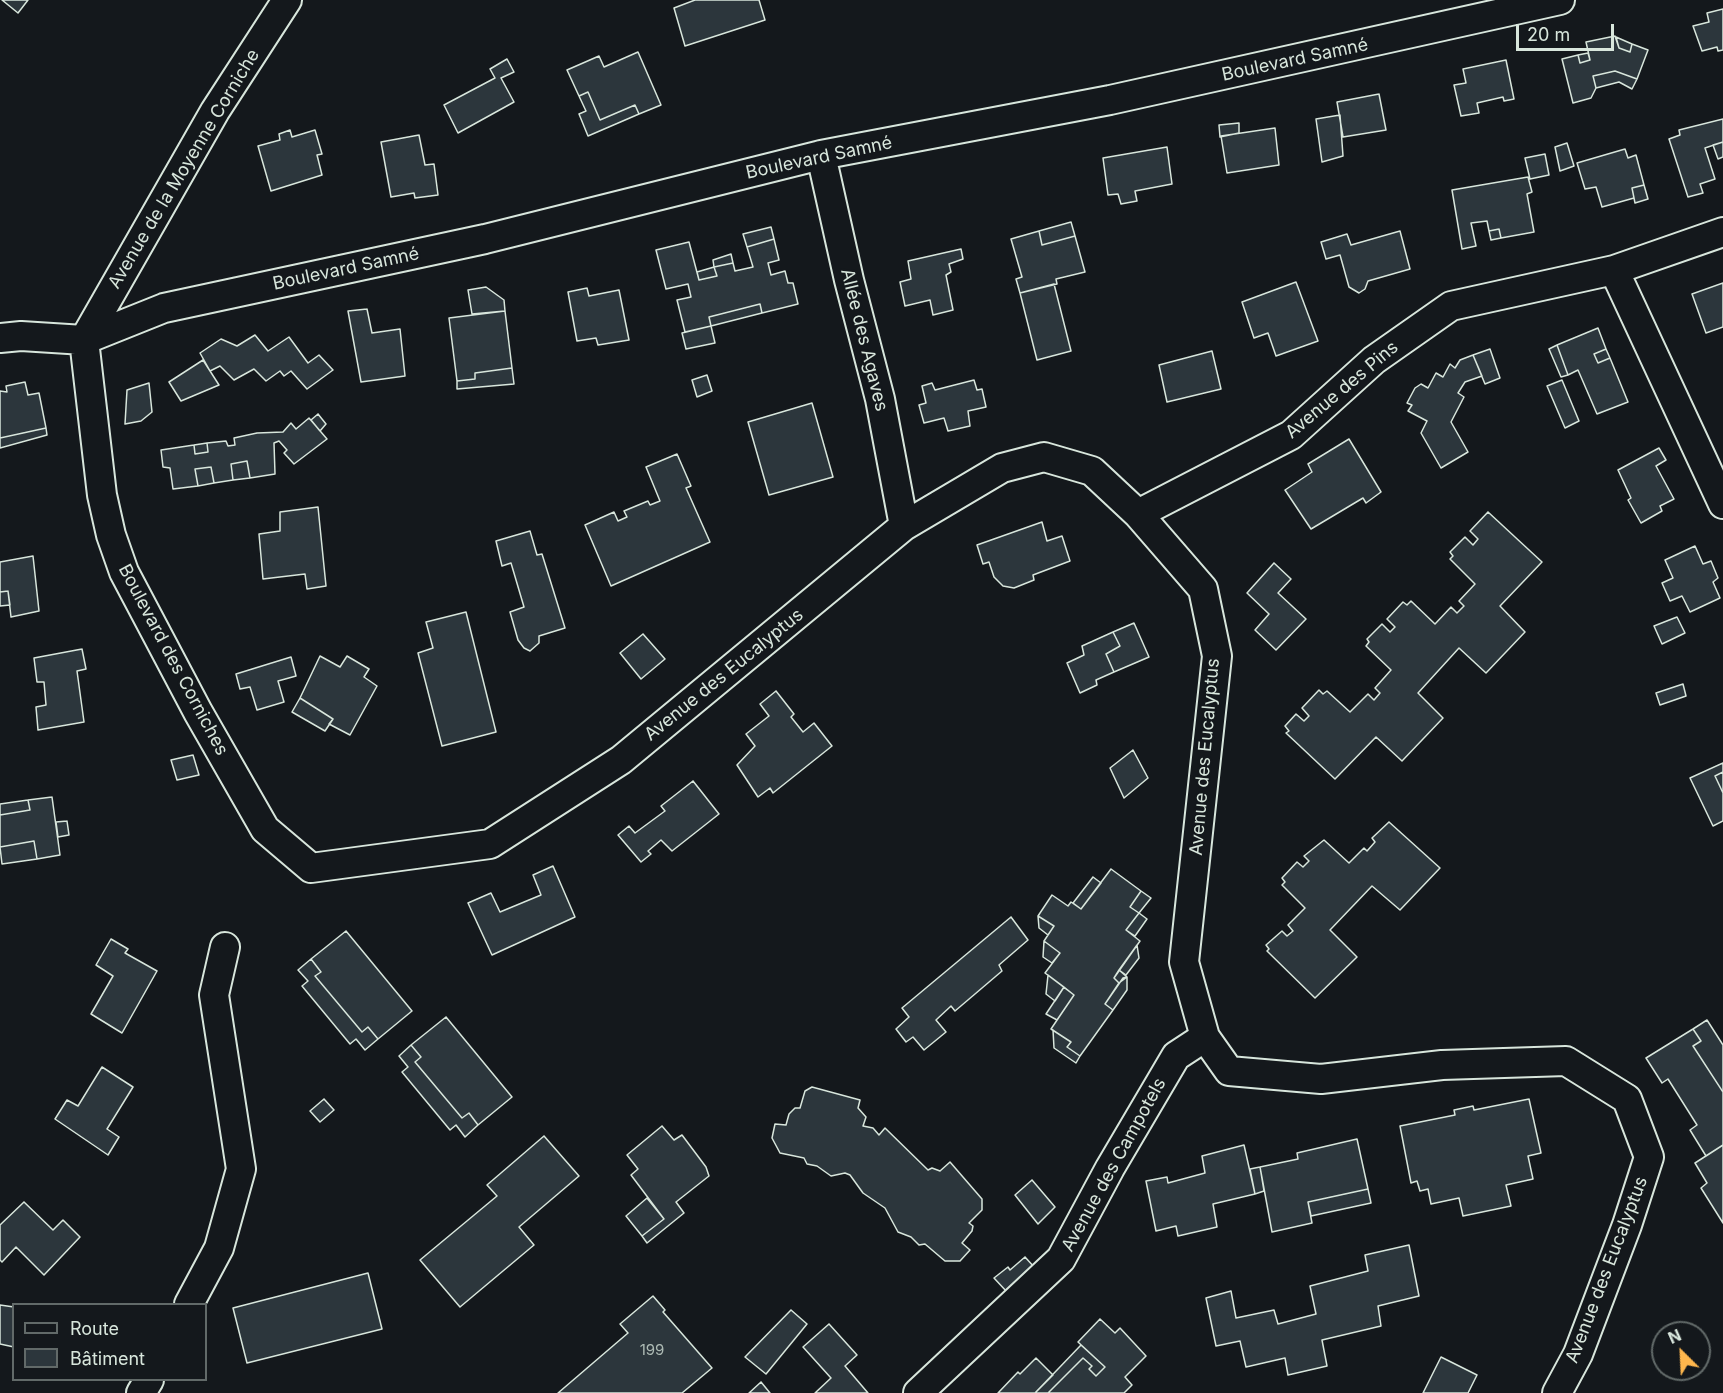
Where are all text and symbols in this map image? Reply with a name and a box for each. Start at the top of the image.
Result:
scale bar [1519,12,1616,50]
text: 20 m [1527,24,1570,45]
street label: Boulevard Samné [1220,34,1370,86]
street label: Avenue de la Moyenne Corniche [104,45,264,293]
street label: Boulevard Samné [744,132,894,184]
street label: Boulevard Samné [271,243,421,295]
street label: Allée des Agaves [836,266,892,414]
street label: Avenue des Pins [1281,337,1403,443]
street label: Boulevard des Corniches [113,561,233,759]
street label: Avenue des Eucalyptus [640,604,808,746]
street label: Avenue des Eucalyptus [1186,657,1224,857]
street label: Avenue des Campotels [1057,1074,1171,1256]
street label: Avenue des Eucalyptus [1561,1174,1653,1366]
legend [12,1303,207,1381]
text: Route [70,1318,119,1339]
north arrow [1651,1321,1711,1381]
text: N [1665,1325,1684,1348]
house number: 199 [640,1341,664,1359]
text: Bâtiment [70,1348,145,1369]

